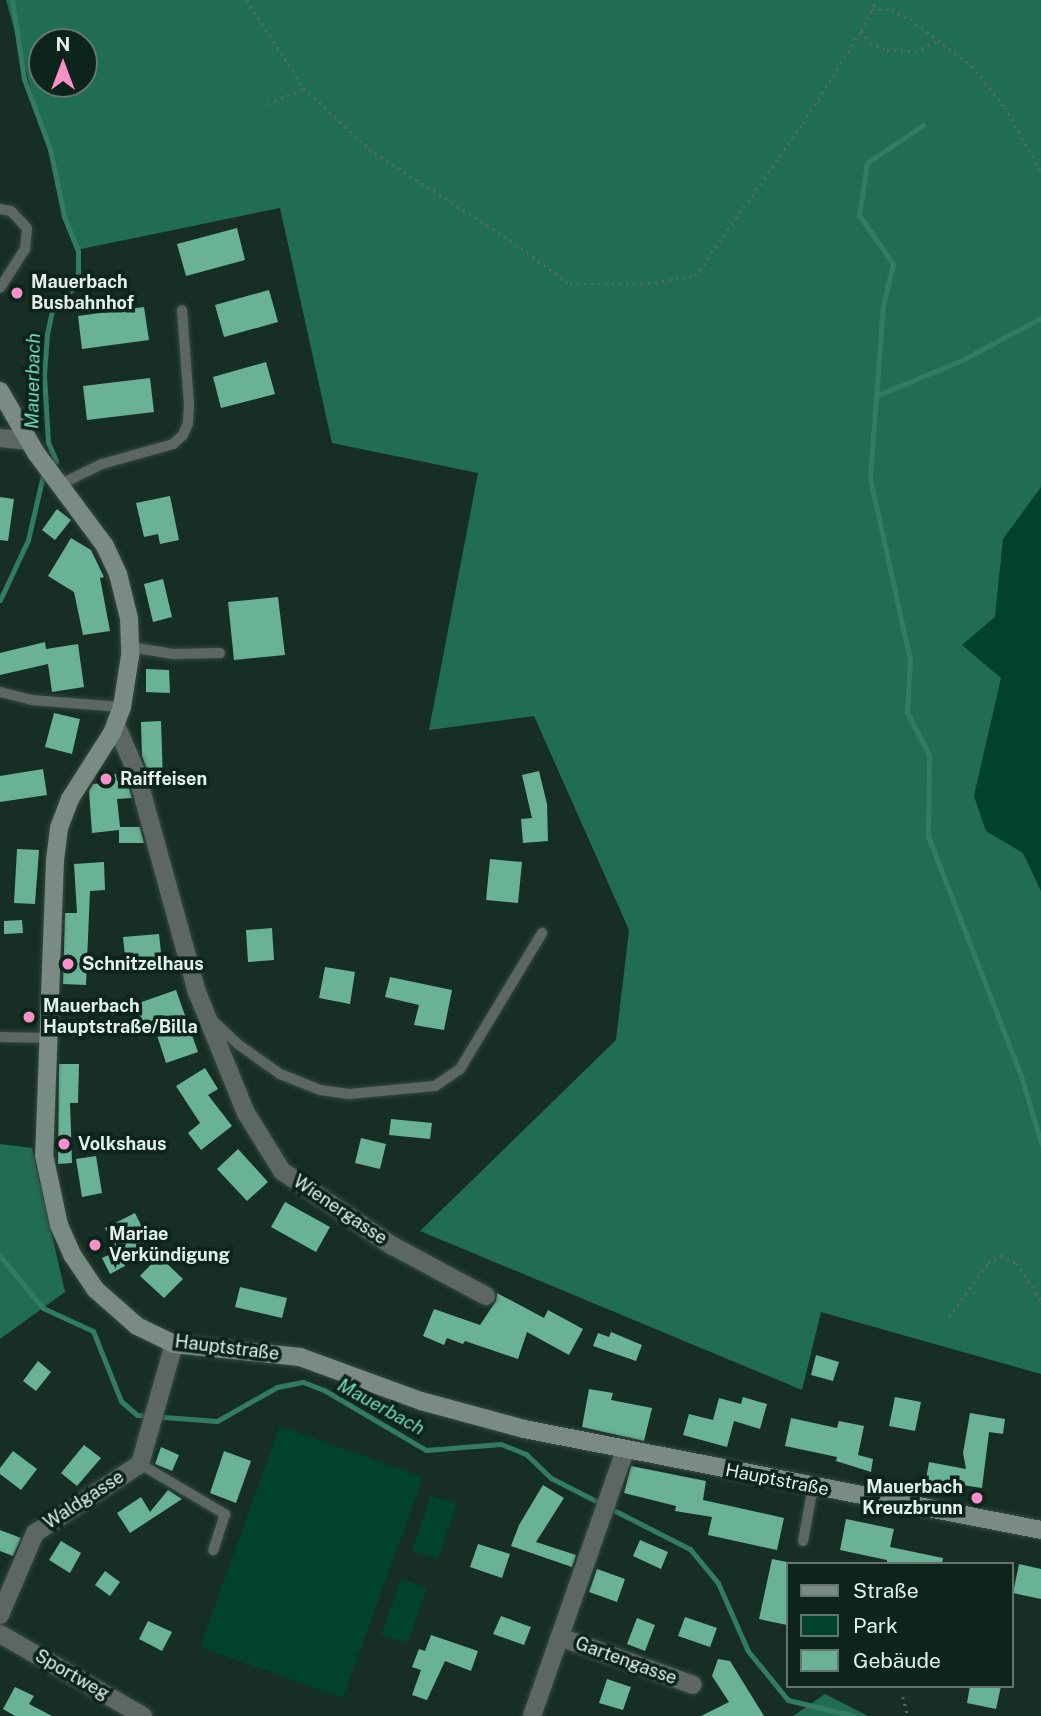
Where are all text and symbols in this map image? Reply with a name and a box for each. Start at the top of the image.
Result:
north arrow [28,28,98,98]
text: N [56,33,70,55]
place label: Mauerbach Busbahnhof [31,272,134,314]
marker: Mauerbach Busbahnhof [9,285,25,301]
water label: Mauerbach [21,333,45,429]
place label: Raiffeisen [120,768,207,790]
marker: Raiffeisen [98,771,114,787]
place label: Schnitzelhaus [82,953,204,975]
marker: Schnitzelhaus [60,956,76,972]
place label: Mauerbach Hauptstraße/Billa [43,996,198,1038]
marker: Mauerbach Hauptstraße/Billa [21,1009,37,1025]
place label: Volkshaus [78,1133,166,1155]
marker: Volkshaus [56,1136,72,1152]
street label: Wienergasse [289,1171,391,1249]
place label: Mariae Verkündigung [109,1224,230,1266]
marker: Mariae Verkündigung [87,1237,103,1253]
street label: Hauptstraße [174,1331,280,1365]
water label: Mauerbach [333,1374,429,1440]
street label: Hauptstraße [723,1459,831,1501]
street label: Waldgasse [40,1466,128,1534]
place label: Mauerbach Kreuzbrunn [862,1477,963,1520]
marker: Mauerbach Kreuzbrunn [969,1490,985,1506]
legend [786,1562,1013,1688]
text: Straße [853,1578,919,1603]
text: Park [853,1613,898,1638]
street label: Gartengasse [572,1633,680,1689]
street label: Sportweg [31,1645,113,1705]
text: Gebäude [853,1648,941,1673]

